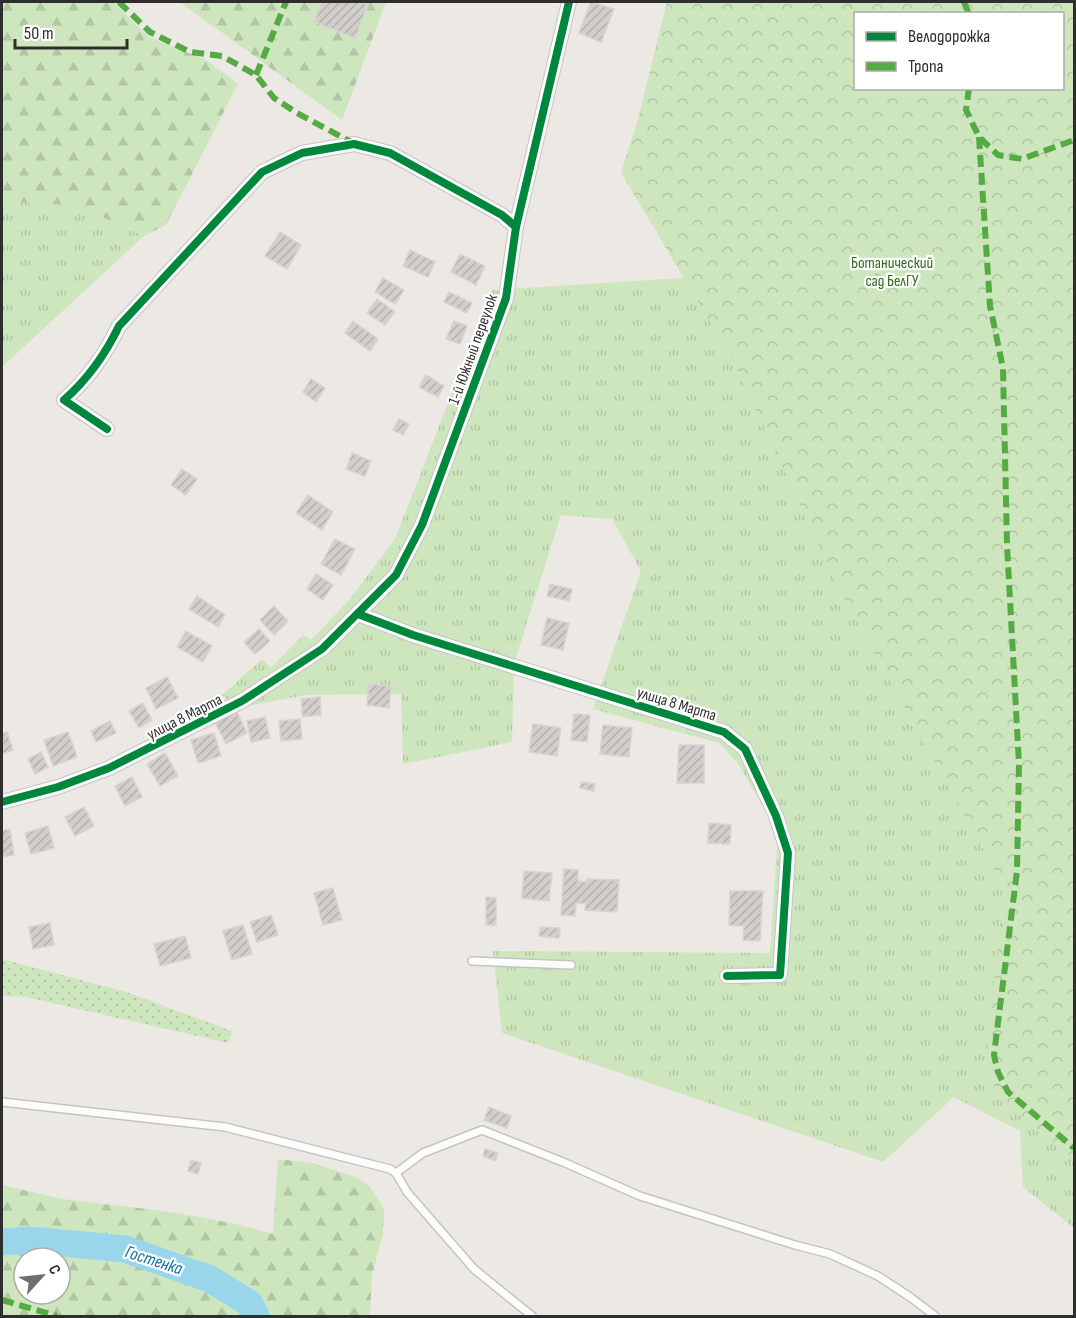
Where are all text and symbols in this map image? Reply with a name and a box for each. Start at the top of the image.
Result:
scale bar [15,12,128,50]
legend [854,12,1064,90]
text: 50 m [24,23,54,44]
text: Велодорожка [908,26,990,47]
text: Тропа [908,56,944,77]
park label: Ботанический сад БелГУ [851,254,933,291]
street label: 1-й Южный переулок [445,291,502,407]
street label: улица 8 Марта [635,683,719,726]
street label: улица 8 Марта [144,690,226,744]
water label: Гостенка [123,1241,186,1280]
north arrow [12,1246,72,1306]
text: С [44,1262,64,1278]

